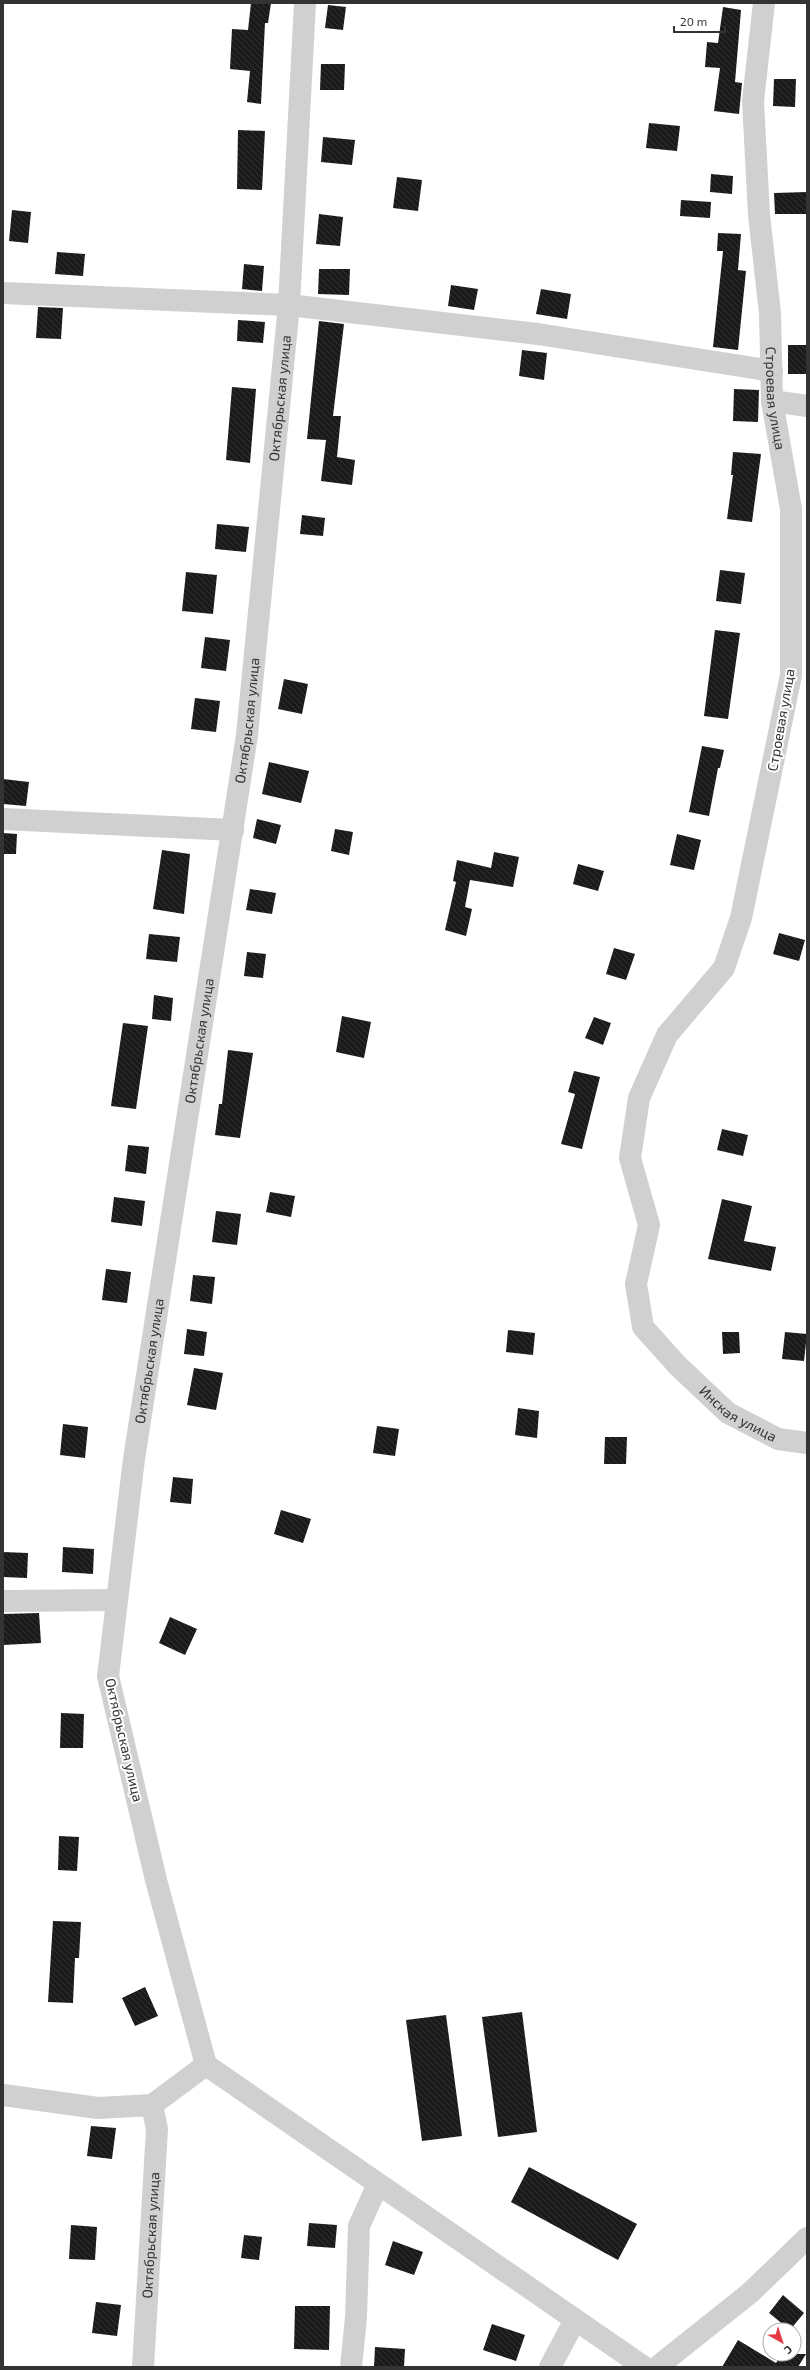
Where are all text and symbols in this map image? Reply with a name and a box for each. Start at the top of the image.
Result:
scale bar [674,8,725,34]
text: 20 m [680,14,707,28]
street label: Октябрьская улица [265,334,294,462]
street label: Строевая улица [763,346,789,451]
street label: Октябрьская улица [231,657,263,785]
street label: Строевая улица [763,667,798,773]
street label: Октябрьская улица [181,977,217,1105]
street label: Октябрьская улица [131,1297,167,1425]
street label: Инская улица [696,1382,780,1445]
street label: Октябрьская улица [102,1676,147,1804]
street label: Октябрьская улица [138,2171,162,2299]
north arrow [762,2322,802,2362]
text: С [782,2343,795,2358]

